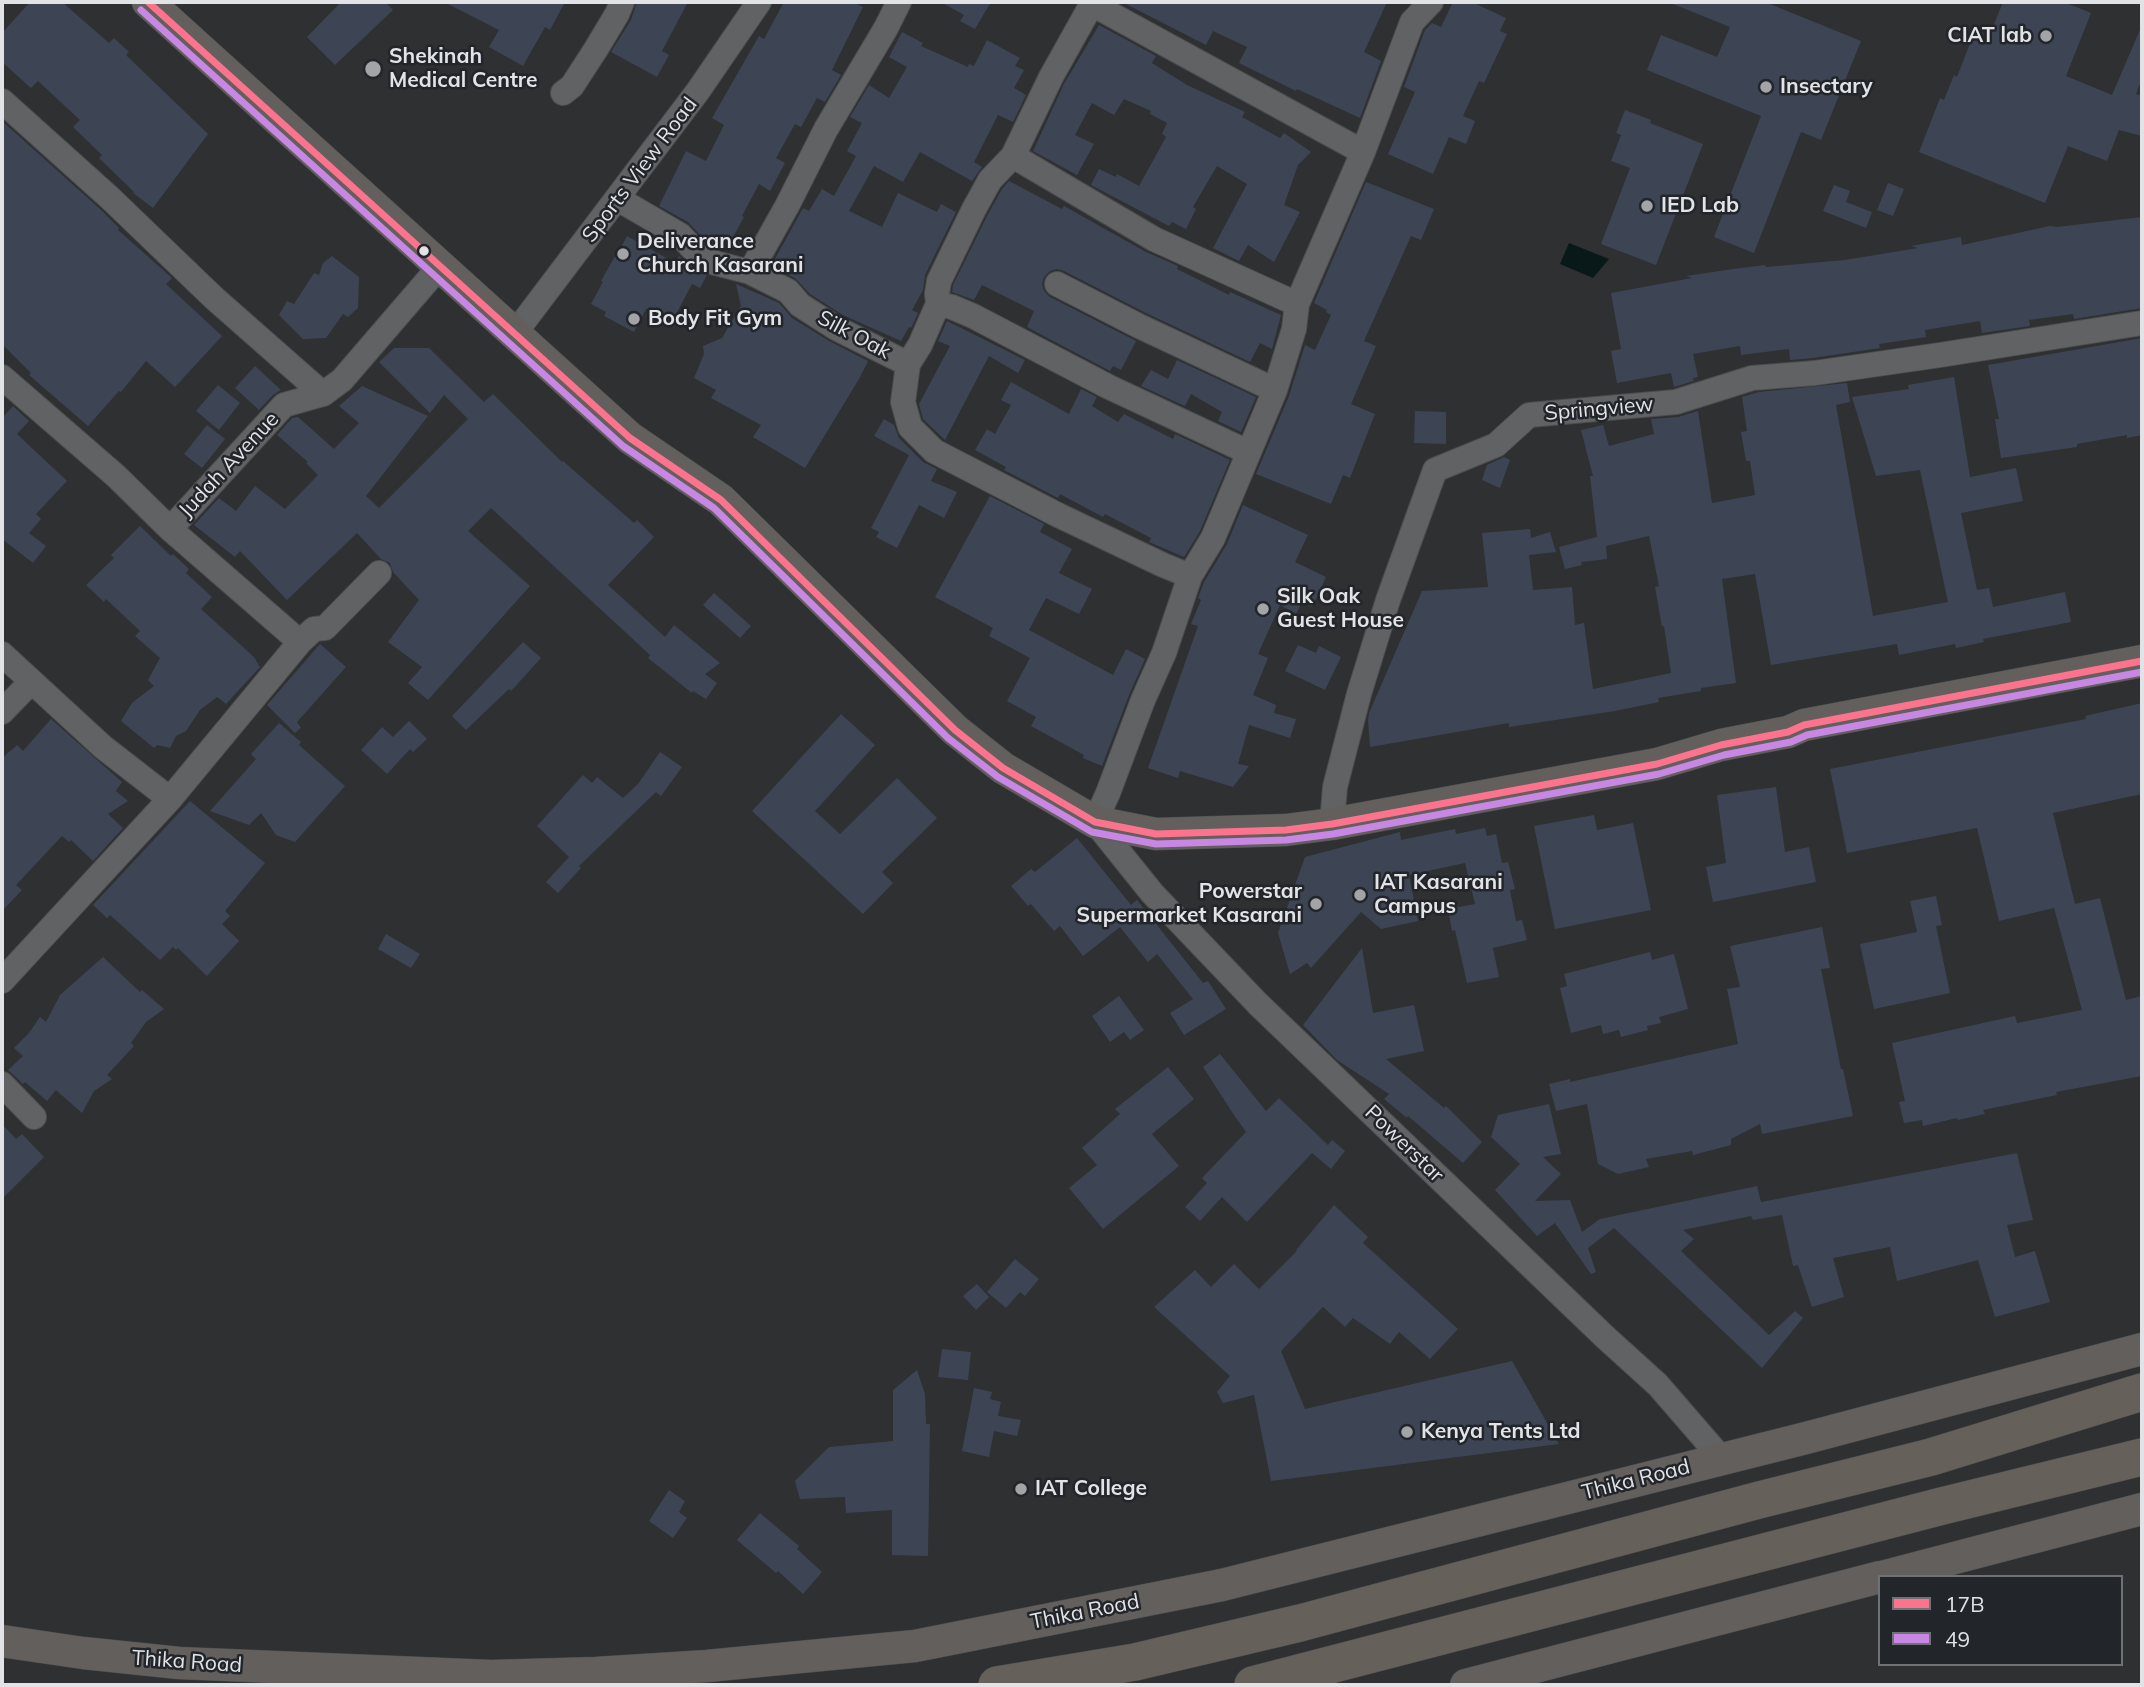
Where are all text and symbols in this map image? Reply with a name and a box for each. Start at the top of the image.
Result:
place label: CIAT lab [1947,23,2032,49]
marker: CIAT lab [2038,28,2054,44]
place label: Shekinah Medical Centre [389,44,537,94]
marker: Shekinah Medical Centre [363,59,383,79]
place label: Insectary [1780,74,1873,100]
marker: Insectary [1758,79,1774,95]
street label: Sports View Road [577,92,703,248]
place label: IED Lab [1661,193,1739,219]
marker: IED Lab [1639,198,1655,214]
place label: Deliverance Church Kasarani [637,229,804,279]
unlabelled marker [417,244,431,258]
marker: Deliverance Church Kasarani [615,246,631,262]
street label: Silk Oak [813,305,895,365]
place label: Body Fit Gym [648,306,782,332]
marker: Body Fit Gym [626,311,642,327]
street label: Springview [1544,392,1654,426]
street label: Judah Avenue [174,407,284,523]
place label: Silk Oak Guest House [1277,584,1404,634]
marker: Silk Oak Guest House [1255,601,1271,617]
place label: IAT Kasarani Campus [1374,870,1503,920]
place label: Powerstar Supermarket Kasarani [1077,879,1302,929]
marker: IAT Kasarani Campus [1352,887,1368,903]
marker: Powerstar Supermarket Kasarani [1308,896,1324,912]
street label: Powerstar [1359,1100,1449,1188]
place label: Kenya Tents Ltd [1421,1419,1581,1445]
marker: Kenya Tents Ltd [1399,1424,1415,1440]
street label: Thika Road [1579,1454,1693,1506]
place label: IAT College [1035,1476,1147,1502]
marker: IAT College [1013,1481,1029,1497]
legend [1878,1575,2123,1666]
street label: Thika Road [1028,1589,1142,1635]
text: 17B [1945,1591,1984,1617]
text: 49 [1945,1626,1970,1652]
street label: Thika Road [131,1646,243,1678]

